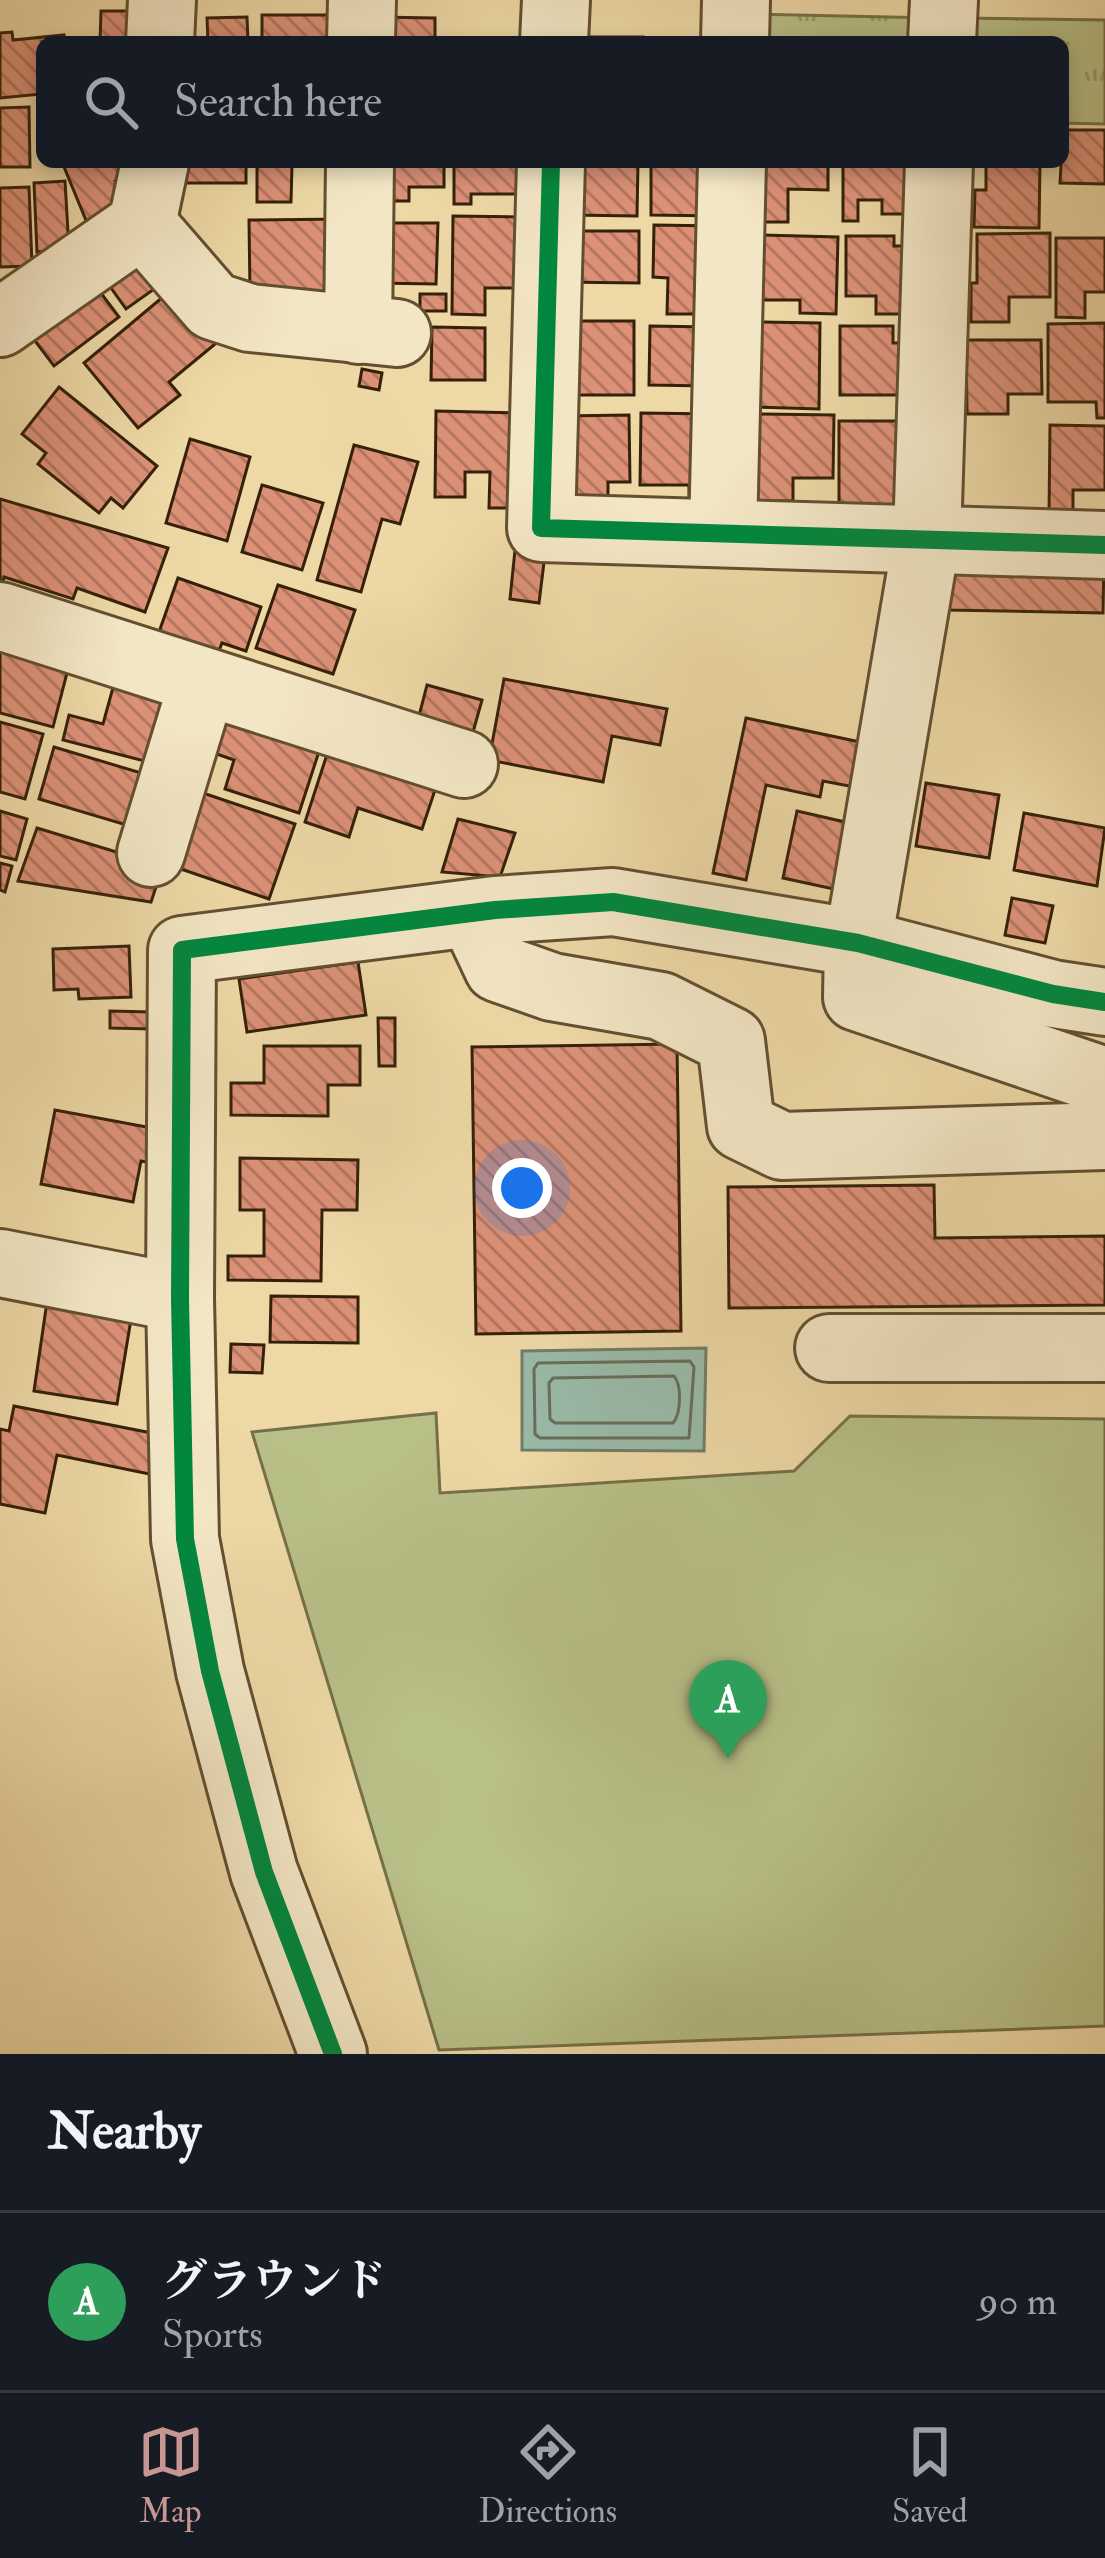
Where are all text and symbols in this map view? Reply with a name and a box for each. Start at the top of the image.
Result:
search box [36,36,1069,168]
icon: search [78,69,144,135]
text: Search here [174,74,382,130]
your location [492,1158,552,1218]
pin: A [689,1660,767,1759]
text: Nearby [48,2100,201,2164]
text: グラウンド [162,2254,387,2310]
text: A [75,2277,99,2326]
text: 90 m [979,2277,1057,2326]
text: Sports [162,2310,263,2359]
tab: Map [138,2419,204,2532]
tab: Directions [479,2419,617,2532]
tab: Saved [892,2419,967,2532]

